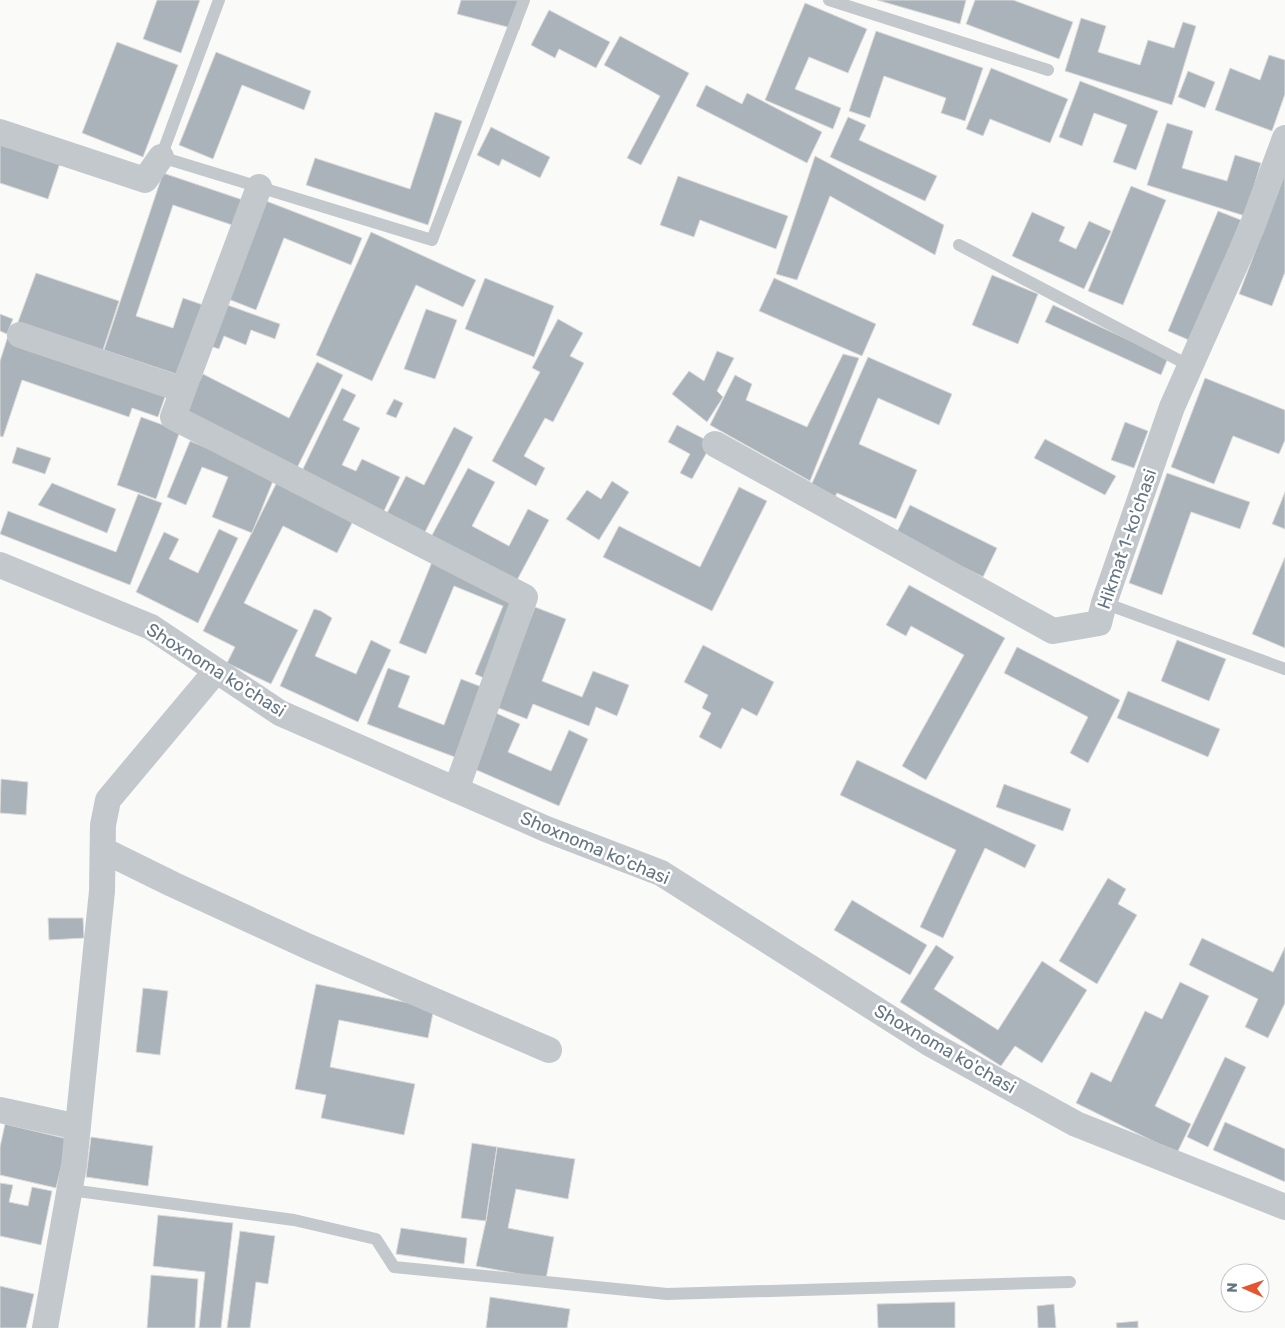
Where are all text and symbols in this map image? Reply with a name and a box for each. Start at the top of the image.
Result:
street label: Hikmat 1-ko'chasi [1093,466,1161,612]
street label: Shoxnoma ko'chasi [142,618,290,722]
street label: Shoxnoma ko'chasi [517,807,673,889]
street label: Shoxnoma ko'chasi [870,999,1020,1099]
north arrow [1220,1263,1270,1313]
text: N [1224,1282,1241,1293]

